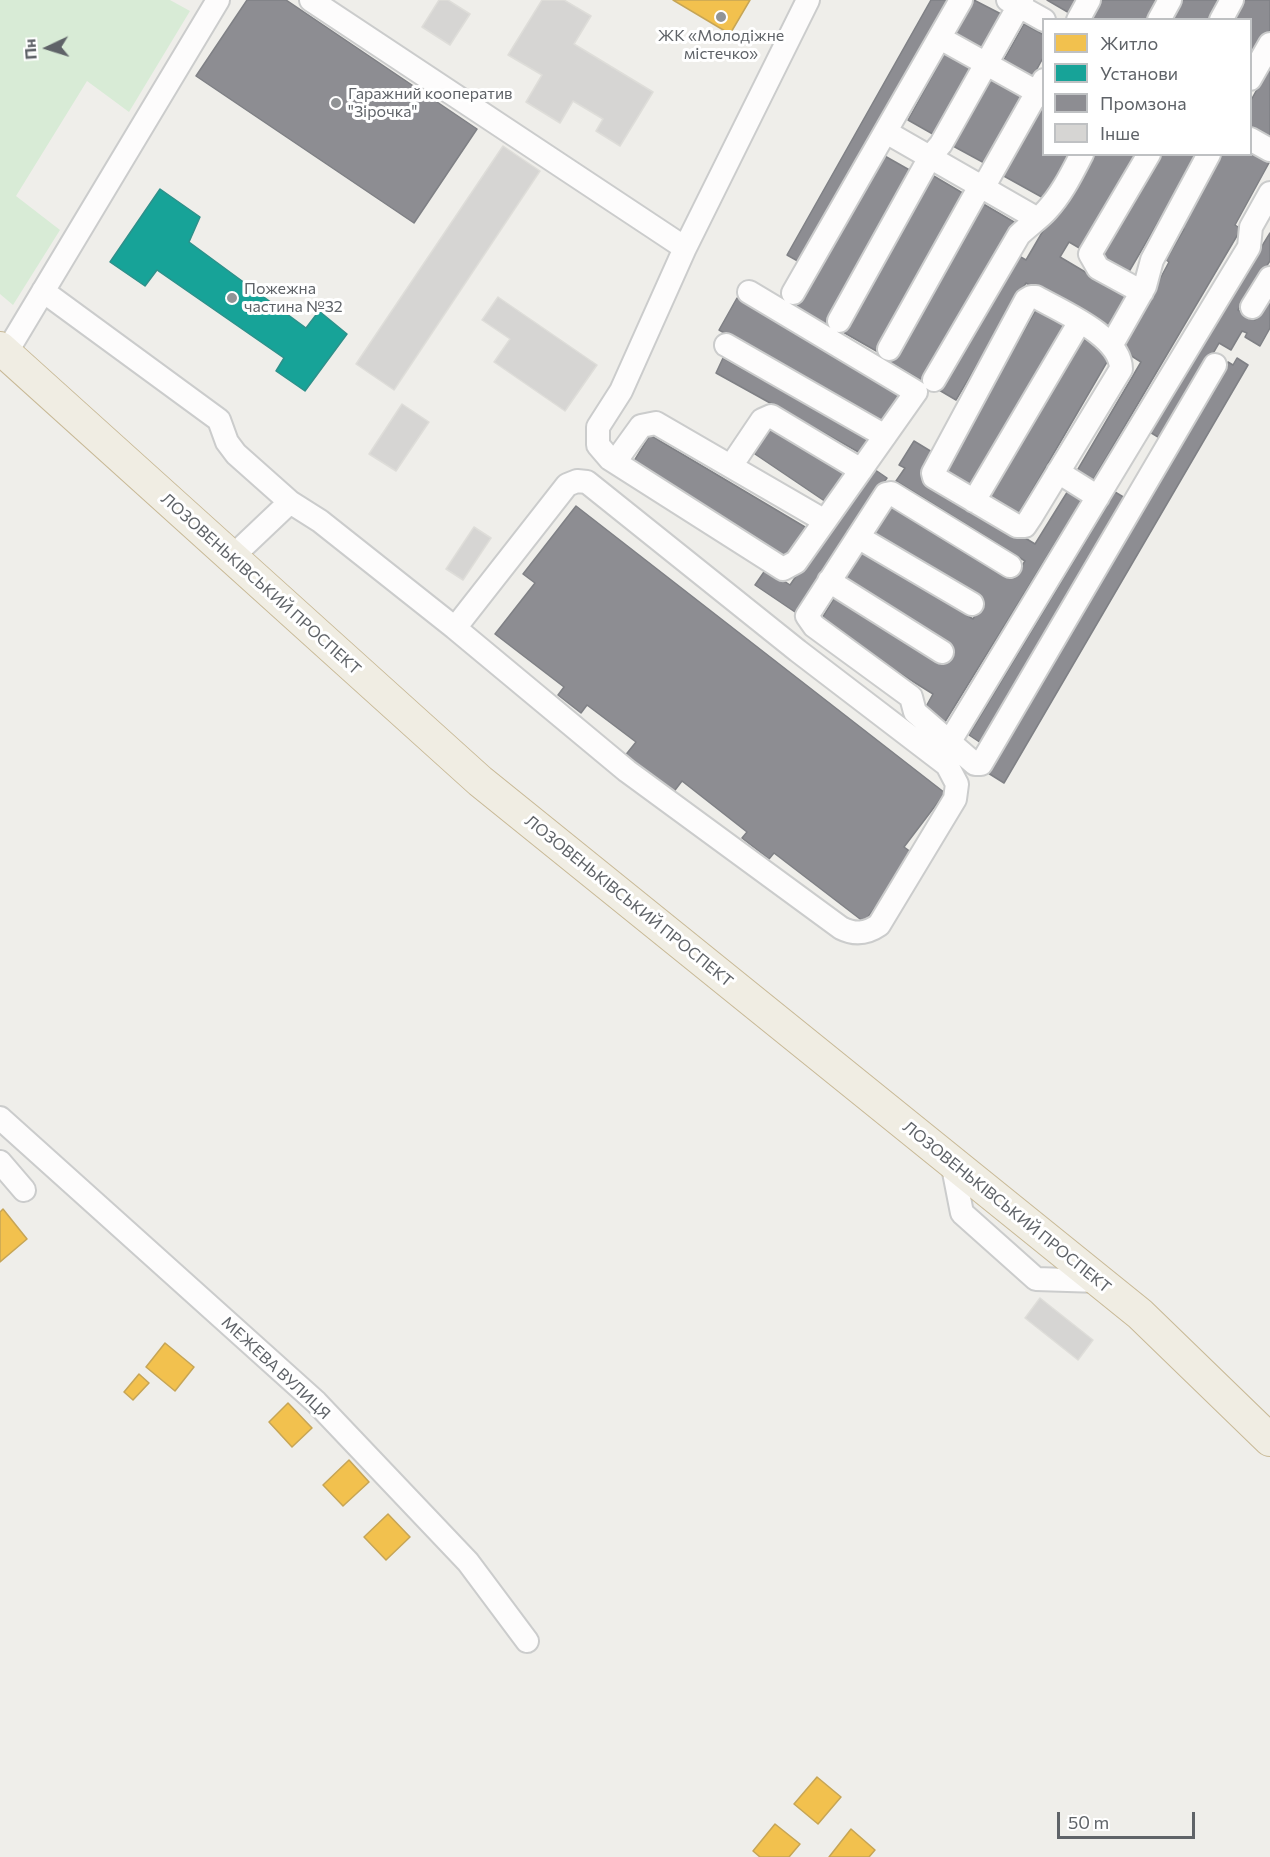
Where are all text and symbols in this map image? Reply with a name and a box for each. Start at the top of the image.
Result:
marker: ЖК «Молодіжне містечко» [714,10,728,24]
north arrow [18,18,78,78]
legend [1042,18,1252,156]
place label: ЖК «Молодіжне містечко» [658,26,784,64]
text: Житло [1100,32,1158,54]
text: Пн [19,38,40,61]
text: Установи [1100,62,1178,84]
place label: Гаражний кооператив "Зірочка" [348,84,513,122]
text: Промзона [1100,92,1187,114]
marker: Гаражний кооператив "Зірочка" [329,96,343,110]
text: Інше [1100,122,1140,144]
place label: Пожежна частина №32 [244,279,343,317]
marker: Пожежна частина №32 [225,291,239,305]
street label: ЛОЗОВЕНЬКІВСЬКИЙ ПРОСПЕКТ [157,489,365,679]
street label: ЛОЗОВЕНЬКІВСЬКИЙ ПРОСПЕКТ [521,811,737,991]
street label: ЛОЗОВЕНЬКІВСЬКИЙ ПРОСПЕКТ [899,1117,1115,1297]
street label: МЕЖЕВА ВУЛИЦЯ [218,1313,334,1423]
scale bar [1060,1800,1198,1838]
text: 50 m [1068,1811,1109,1833]

